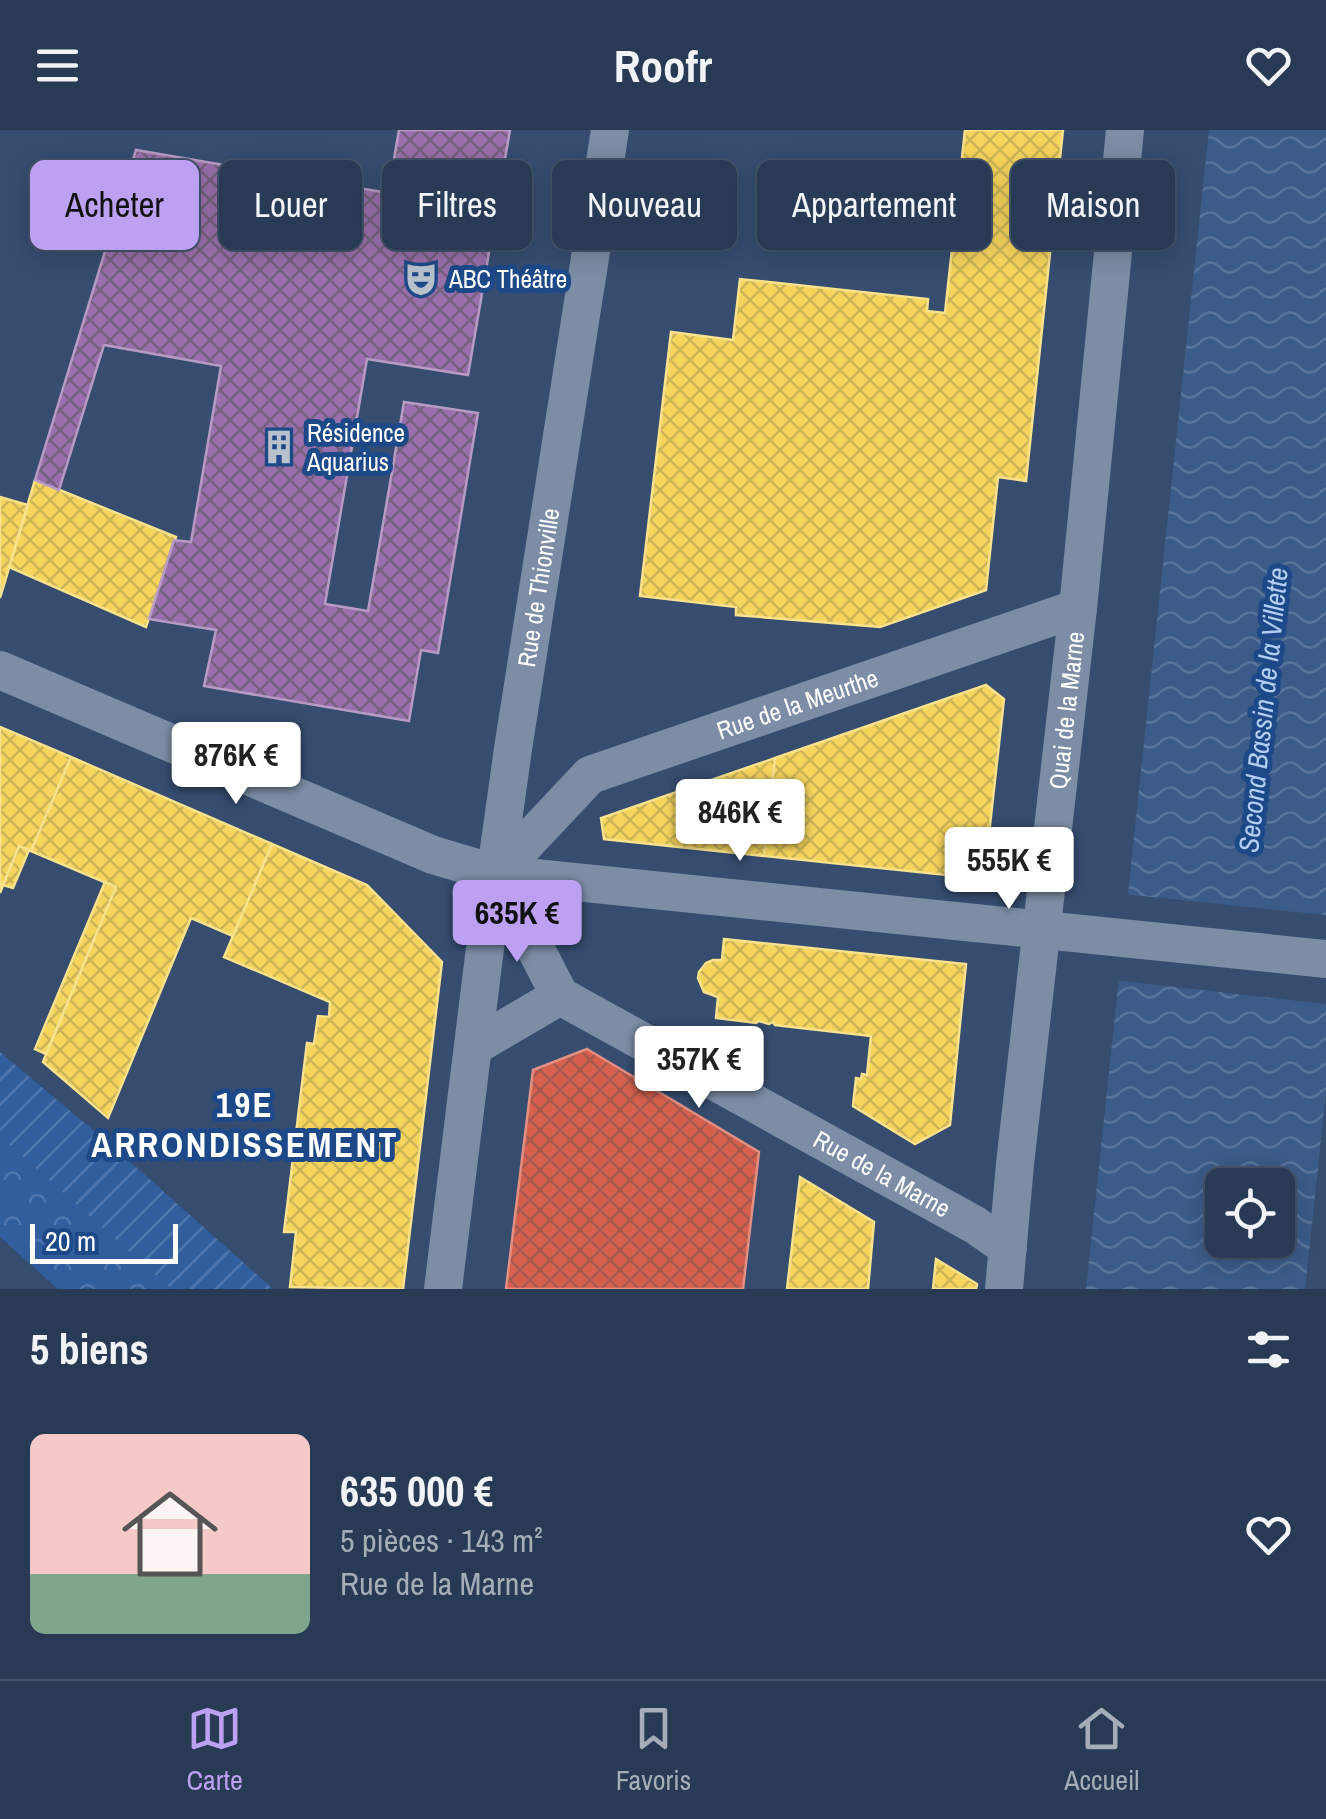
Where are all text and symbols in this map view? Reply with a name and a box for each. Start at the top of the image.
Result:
text: Roofr [614,35,712,96]
icon: menu [30,38,85,93]
icon: heart [1241,38,1296,93]
chip: Acheter [30,160,199,250]
chip: Louer [219,160,362,250]
chip: Filtres [382,160,532,250]
chip: Nouveau [552,160,737,250]
chip: Appartement [757,160,991,250]
chip: Maison [1011,160,1175,250]
theatre icon: ABC Théâtre [402,260,440,298]
place label: ABC Théâtre [448,262,567,296]
place label: Résidence Aquarius [306,416,405,479]
building icon: Résidence Aquarius [260,428,298,466]
street label: Rue de Thionville [509,506,568,669]
water label: Second Bassin de la Villette [1229,565,1297,855]
street label: Quai de la Marne [1041,630,1092,791]
street label: Rue de la Meurthe [712,661,883,747]
pin: 876K € [155,722,317,807]
text: 876K € [194,733,278,776]
pin: 846K € [659,779,821,864]
text: 846K € [698,790,782,833]
pin: 555K € [928,827,1090,912]
text: 555K € [967,838,1051,881]
pin: 635K € [436,880,598,965]
text: 635K € [475,891,559,934]
pin: 357K € [618,1026,780,1111]
text: 357K € [657,1037,741,1080]
district label: 19E ARRONDISSEMENT [91,1081,399,1168]
street label: Rue de la Marne [807,1122,957,1225]
map controls [1205,1168,1295,1258]
button: locate [1205,1168,1295,1258]
scale bar [30,1219,178,1264]
text: 20 m [45,1222,96,1260]
text: 5 biens [30,1321,149,1377]
icon: filters [1241,1322,1296,1377]
text: 635 000 € [340,1463,493,1519]
icon: home [110,1474,230,1594]
icon: heart [1241,1507,1296,1562]
text: 5 pièces · 143 m² [340,1519,543,1562]
text: Rue de la Marne [340,1562,534,1605]
tab: Carte [187,1701,243,1799]
tab: Favoris [616,1701,691,1799]
tab: Accueil [1064,1701,1139,1799]

